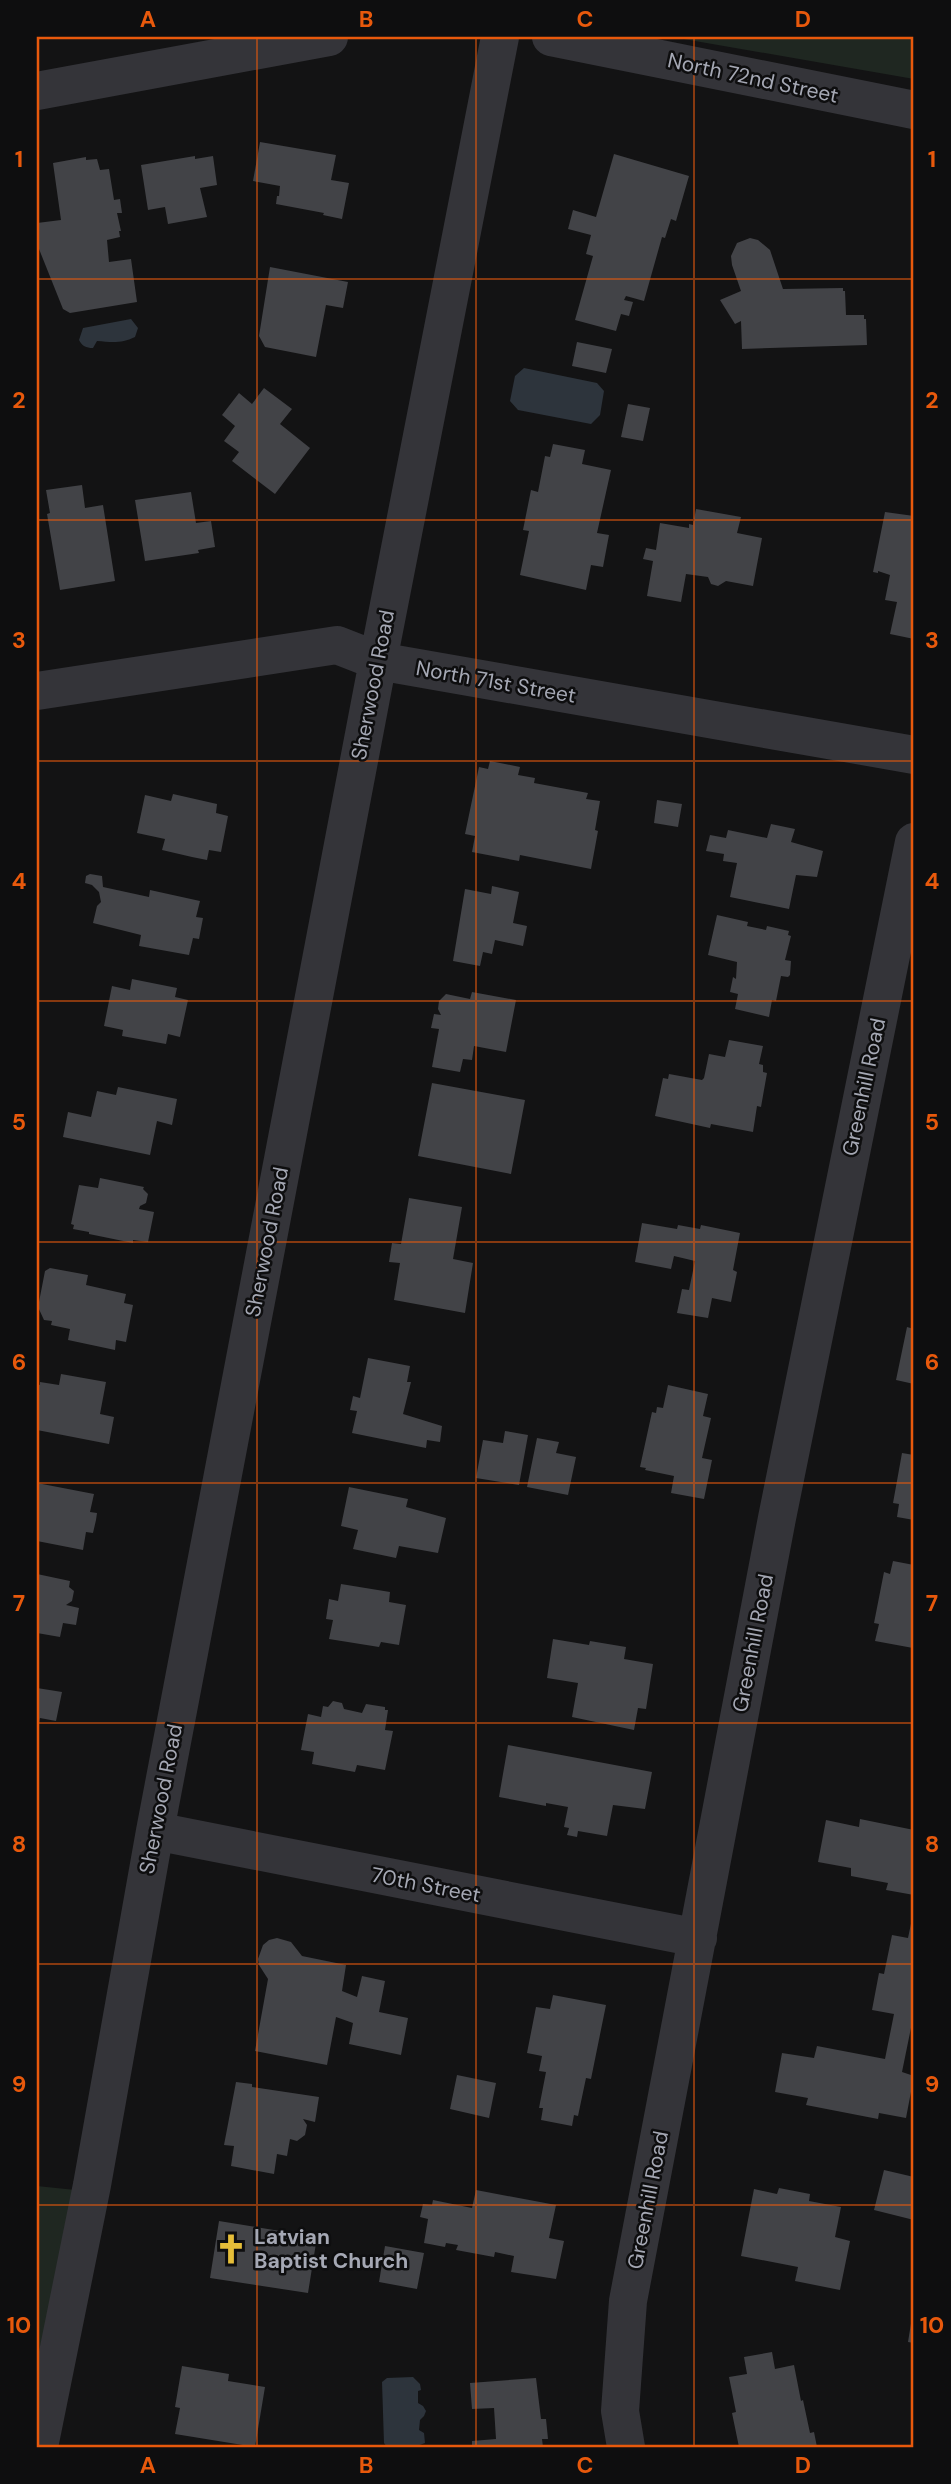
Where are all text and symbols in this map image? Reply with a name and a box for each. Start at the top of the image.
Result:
text: A [140,4,156,34]
text: B [359,4,373,34]
text: C [577,4,593,34]
text: D [795,4,811,34]
street label: North 72nd Street [665,46,841,110]
text: 1 [15,144,23,174]
text: 1 [928,144,936,174]
text: 2 [12,385,26,415]
text: 2 [925,385,939,415]
street label: Sherwood Road [345,608,401,762]
text: 3 [12,625,26,655]
text: 3 [925,625,939,655]
street label: North 71st Street [414,654,578,710]
text: 4 [12,866,27,896]
text: 4 [925,866,940,896]
street label: Greenhill Road [836,1016,892,1158]
text: 5 [12,1107,26,1137]
text: 5 [925,1107,939,1137]
street label: Sherwood Road [239,1165,295,1319]
text: 6 [12,1347,26,1377]
text: 6 [925,1347,939,1377]
street label: Greenhill Road [726,1572,780,1714]
text: 7 [13,1588,25,1618]
text: 7 [926,1588,938,1618]
street label: Sherwood Road [133,1722,189,1876]
text: 8 [12,1829,26,1859]
text: 8 [925,1829,939,1859]
street label: 70th Street [369,1861,483,1909]
text: 9 [12,2069,26,2099]
text: 9 [925,2069,939,2099]
street label: Greenhill Road [621,2129,675,2271]
place label: Latvian Baptist Church [254,2223,408,2275]
church icon: Latvian Baptist Church [214,2232,248,2266]
text: 10 [7,2310,31,2340]
text: 10 [920,2310,944,2340]
text: A [140,2450,156,2480]
text: B [359,2450,373,2480]
text: C [577,2450,593,2480]
text: D [795,2450,811,2480]

